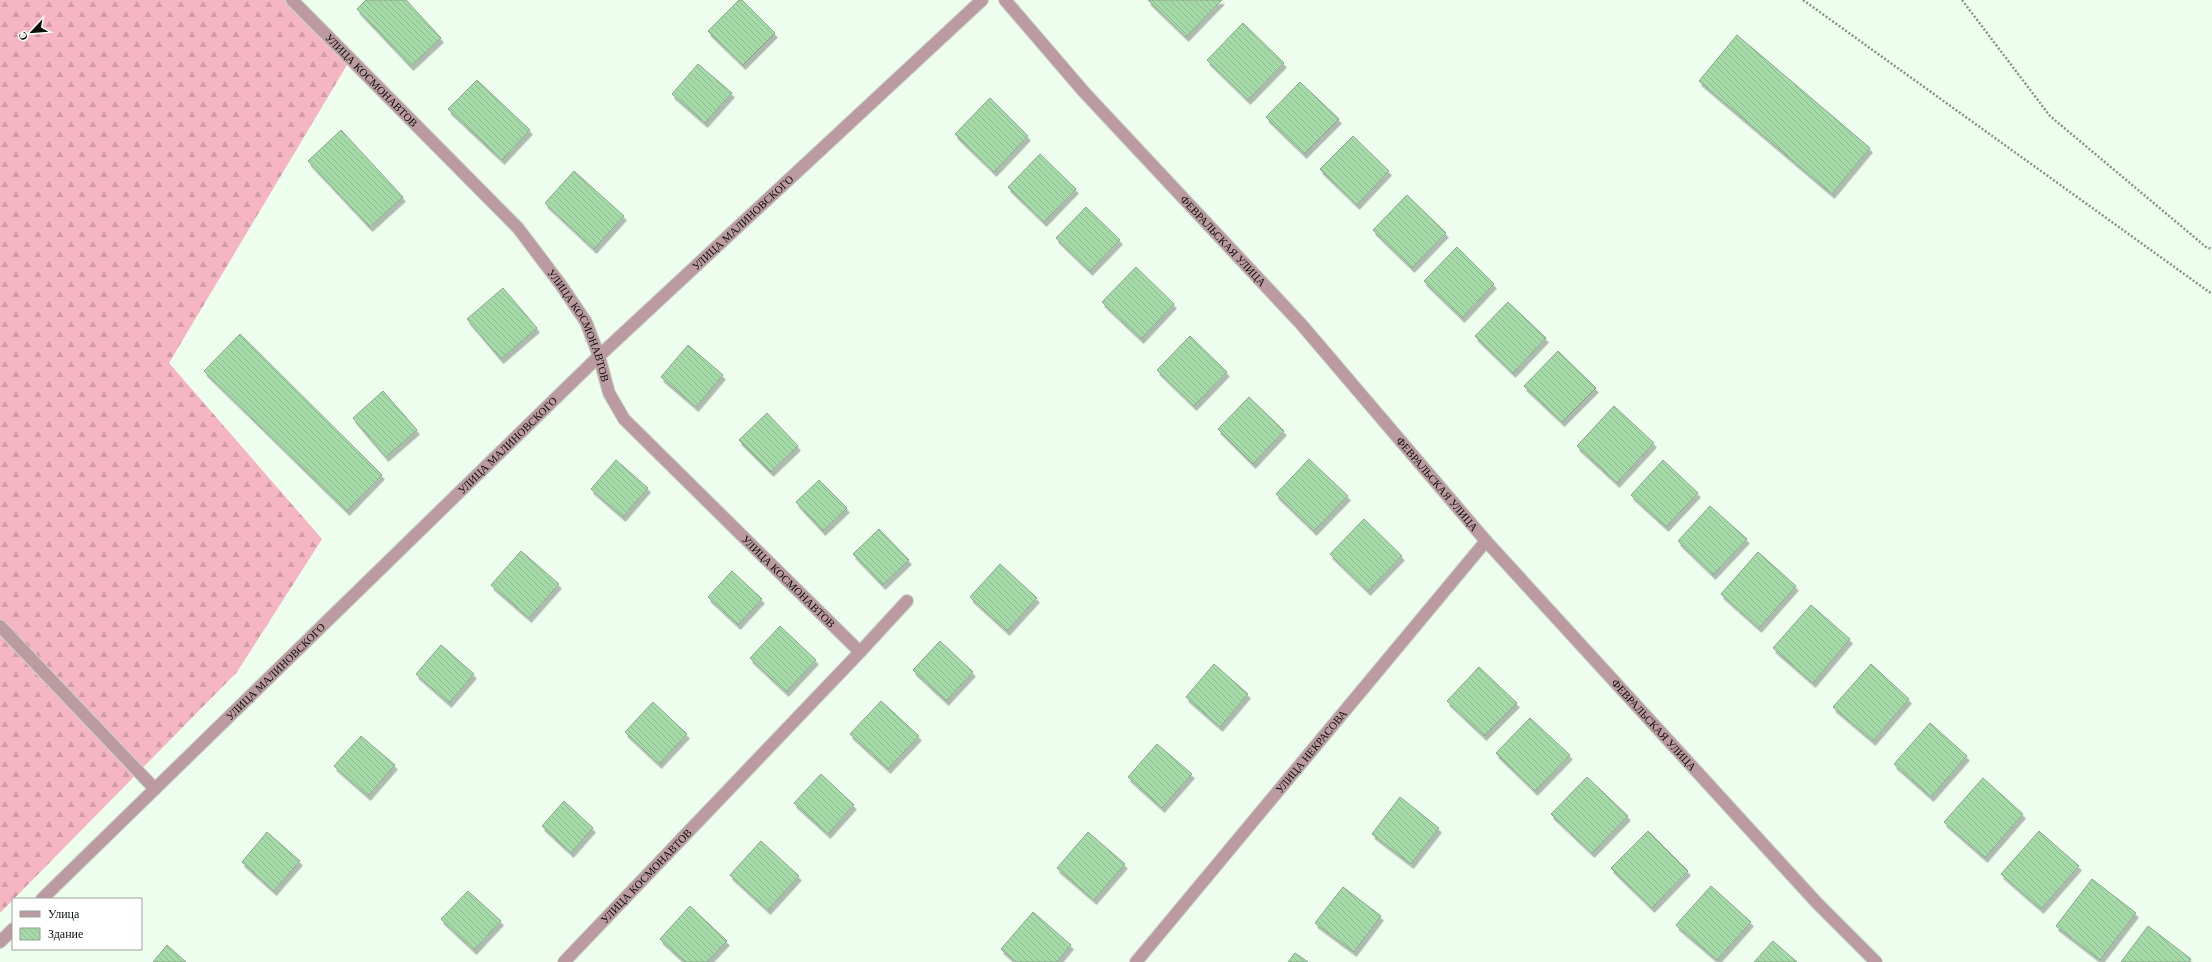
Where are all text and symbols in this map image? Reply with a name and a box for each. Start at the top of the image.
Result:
north arrow [12,12,52,52]
text: С [16,30,30,43]
street label: УЛИЦА КОСМОНАВТОВ [323,31,420,129]
street label: УЛИЦА МАЛИНОВСКОГО [690,173,796,272]
street label: ФЕВРАЛЬСКАЯ УЛИЦА [1178,193,1268,289]
street label: УЛИЦА КОСМОНАВТОВ [545,267,612,383]
street label: УЛИЦА МАЛИНОВСКОГО [455,394,559,496]
street label: ФЕВРАЛЬСКАЯ УЛИЦА [1394,434,1481,533]
street label: УЛИЦА КОСМОНАВТОВ [740,533,838,630]
street label: УЛИЦА МАЛИНОВСКОГО [223,621,327,722]
street label: ФЕВРАЛЬСКАЯ УЛИЦА [1609,677,1699,773]
street label: УЛИЦА НЕКРАСОВА [1273,707,1349,795]
street label: УЛИЦА КОСМОНАВТОВ [598,826,694,926]
legend [12,898,142,950]
text: Улица [48,907,80,921]
text: Здание [48,927,83,941]

